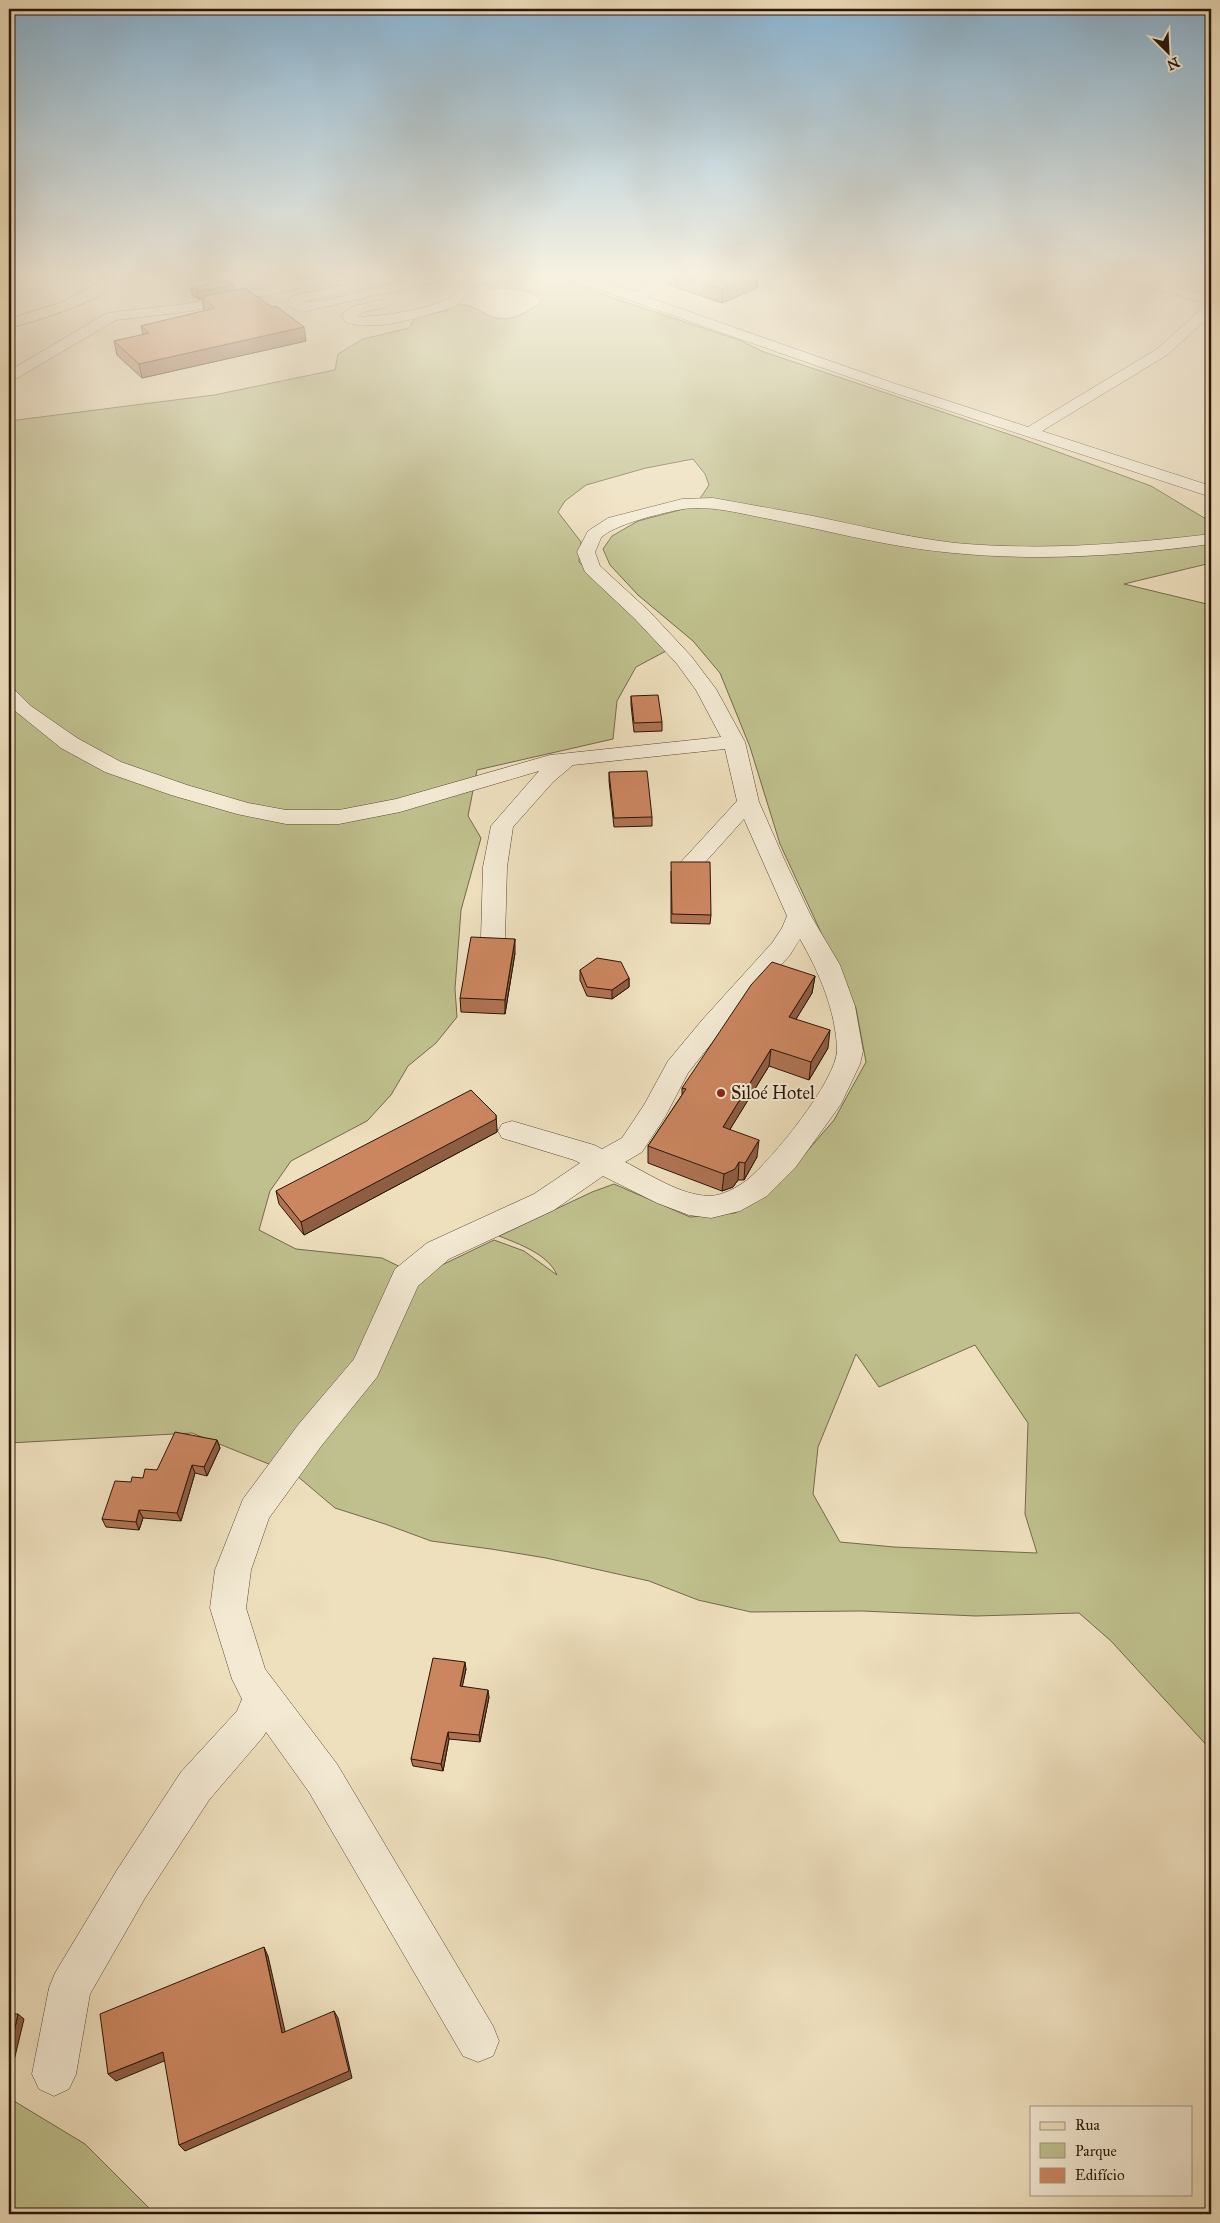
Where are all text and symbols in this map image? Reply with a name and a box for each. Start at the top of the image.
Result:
north arrow [1142,28,1192,78]
text: N [1164,53,1182,74]
place label: Siloé Hotel [731,1082,815,1104]
marker: Siloé Hotel [715,1087,727,1099]
legend [1030,2106,1192,2196]
text: Rua [1075,2116,1100,2134]
text: Parque [1075,2142,1117,2161]
text: Edifício [1075,2166,1125,2184]

